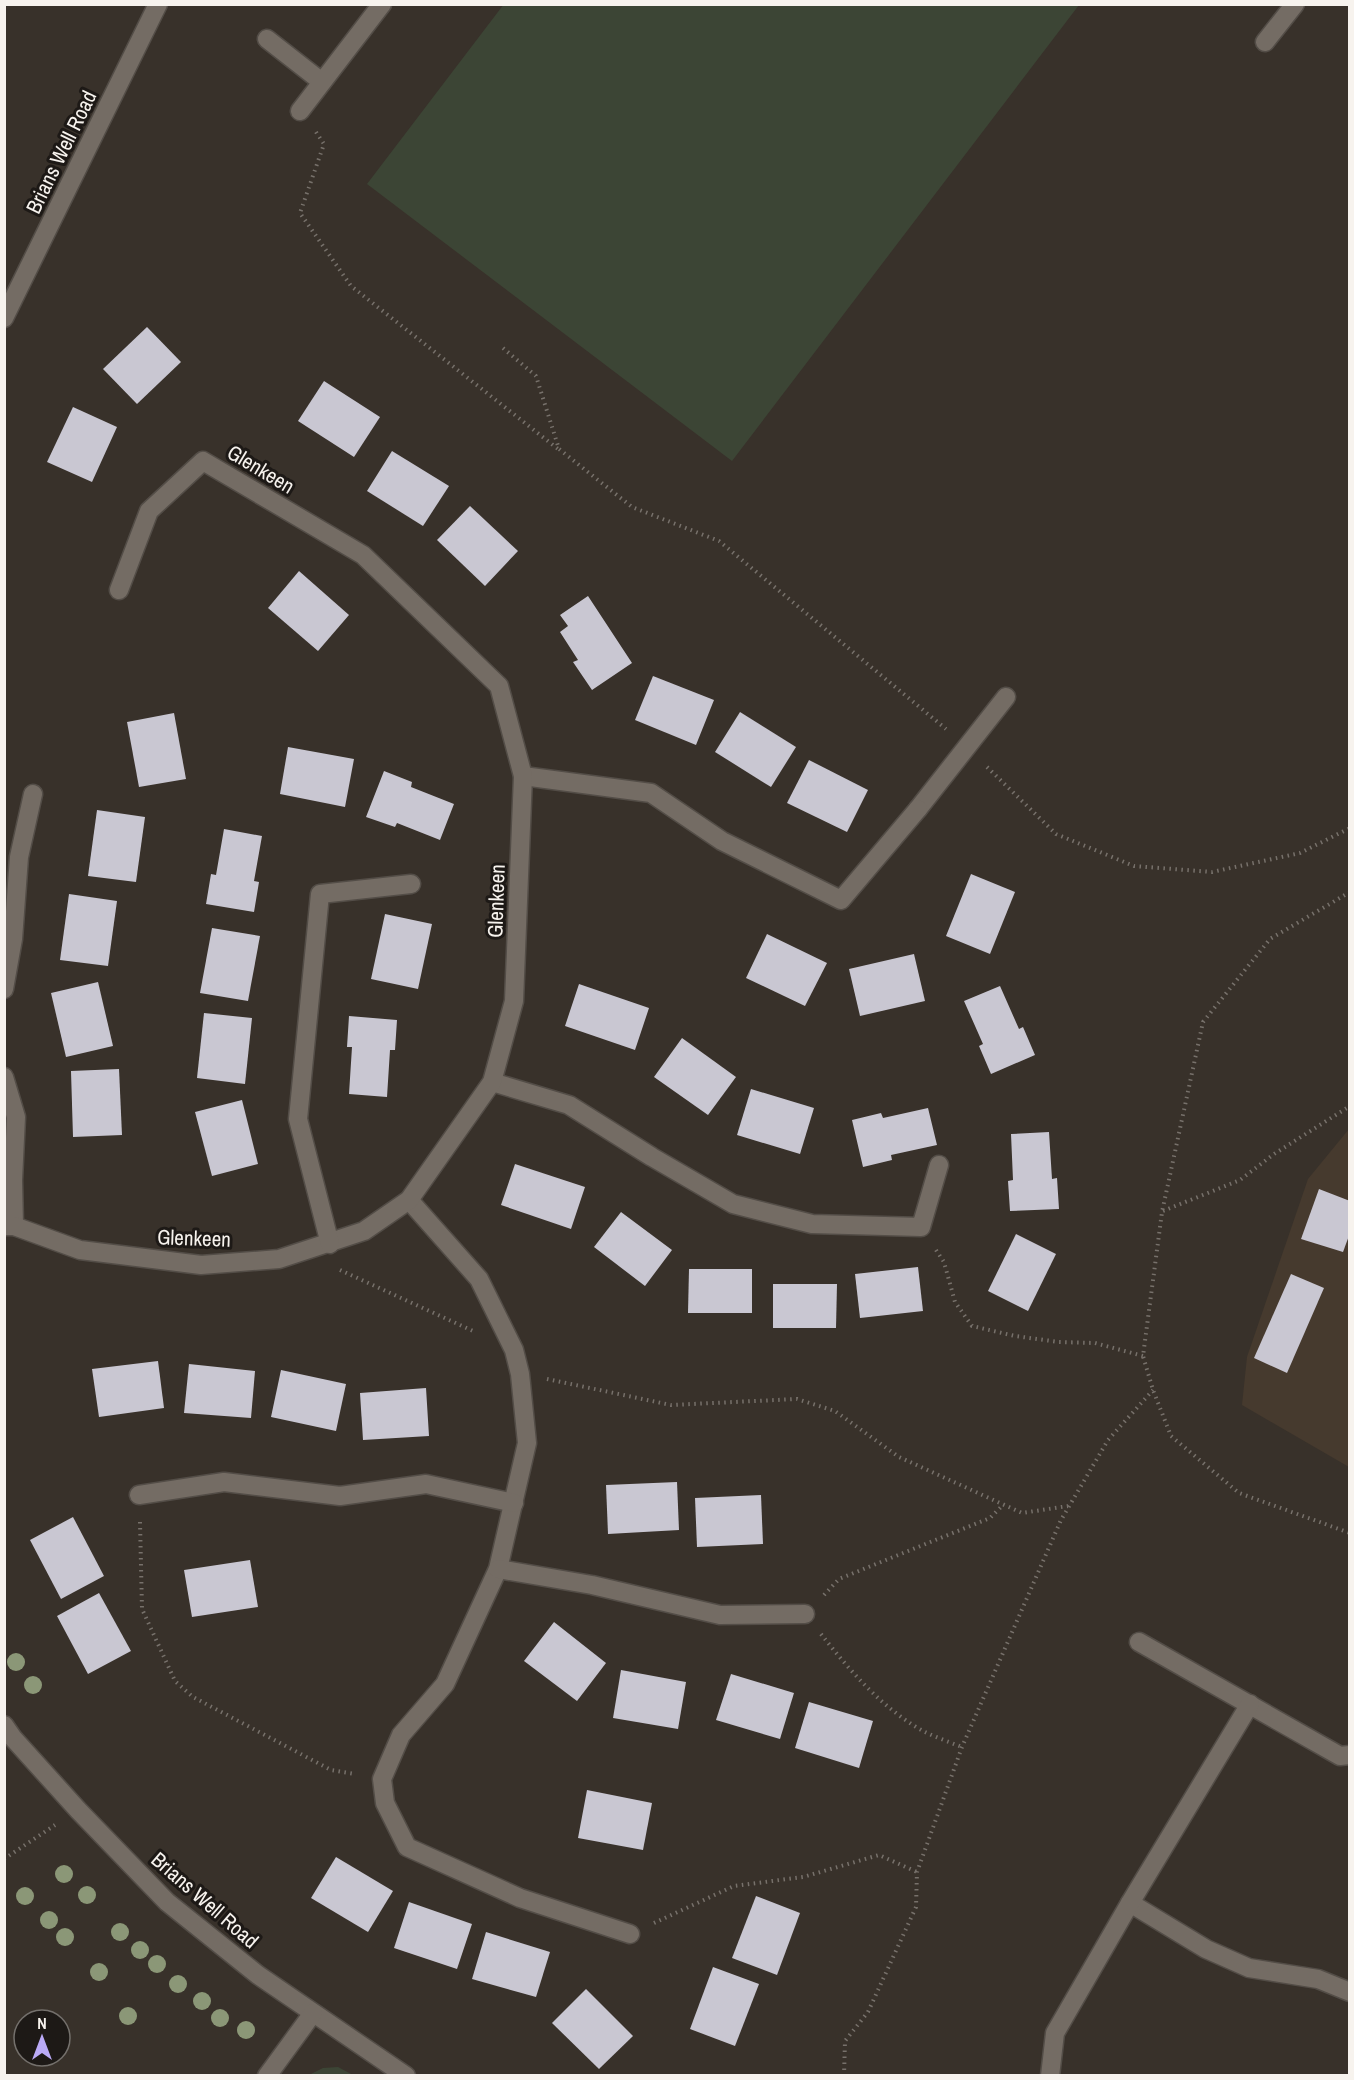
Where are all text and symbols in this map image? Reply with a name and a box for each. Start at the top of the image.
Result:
street label: Brians Well Road [19,86,103,218]
street label: Glenkeen [222,438,300,500]
street label: Glenkeen [480,864,512,938]
street label: Glenkeen [157,1222,231,1254]
street label: Brians Well Road [145,1845,265,1955]
north arrow [12,2008,72,2068]
text: N [37,2012,47,2034]

